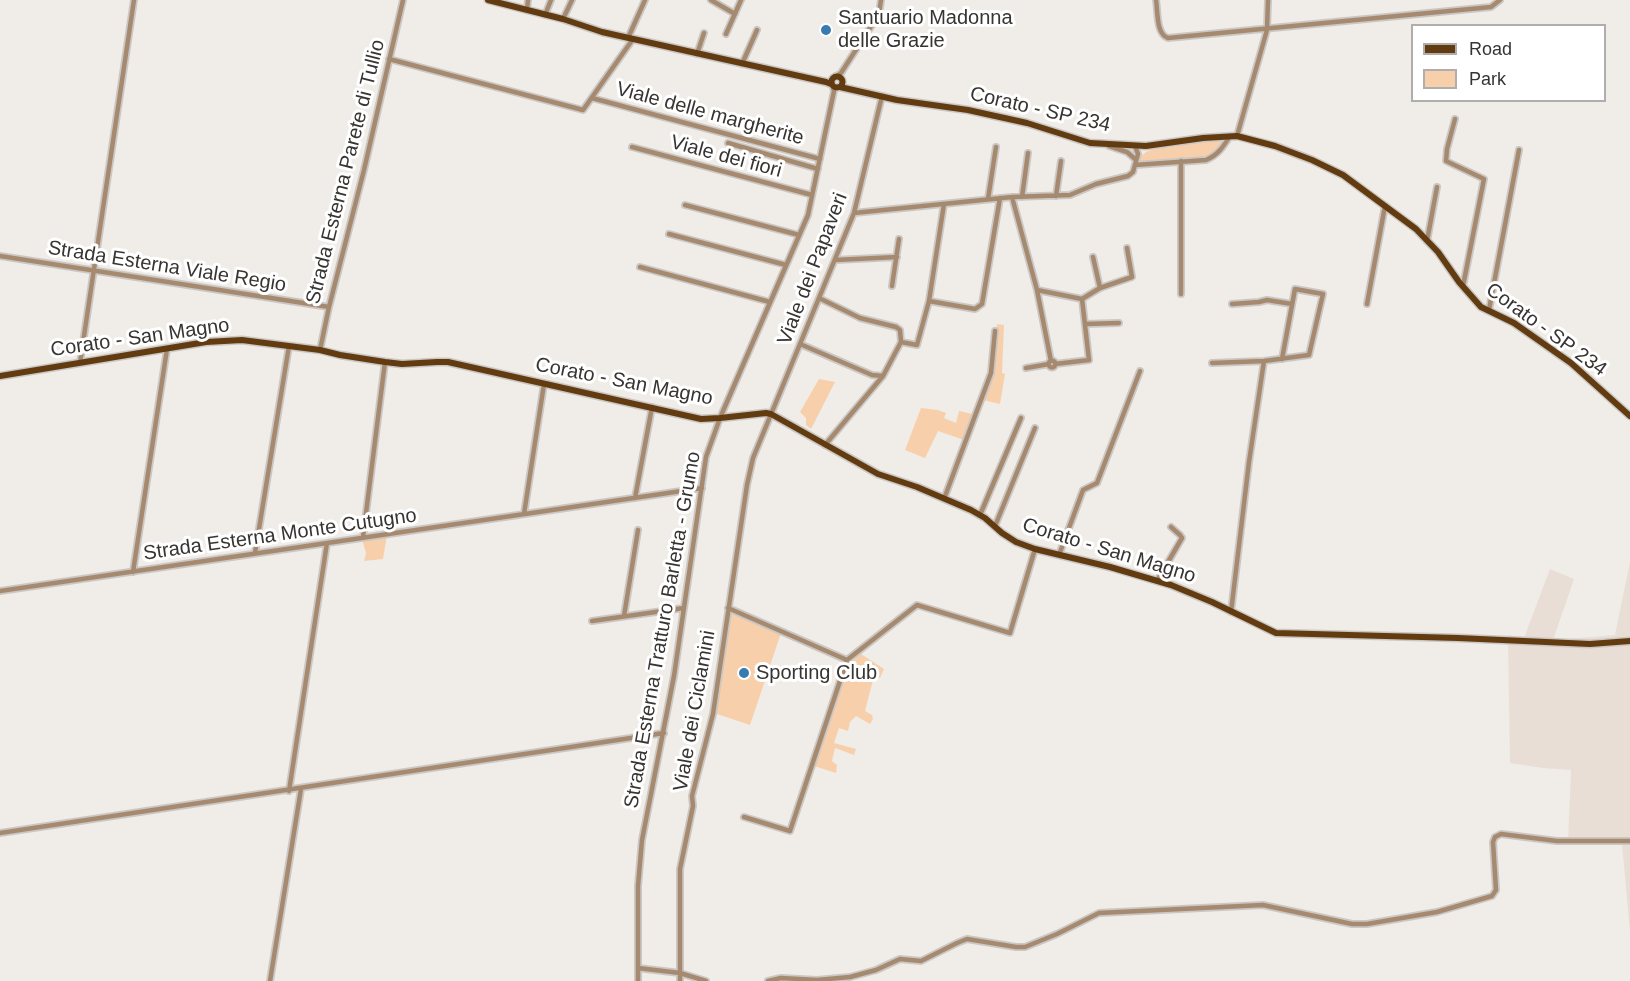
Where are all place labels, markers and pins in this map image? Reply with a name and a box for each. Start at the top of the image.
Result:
place label: Santuario Madonna delle Grazie [838,6,1013,53]
marker: Santuario Madonna delle Grazie [819,23,833,37]
place label: Sporting Club [756,661,877,685]
marker: Sporting Club [737,666,751,680]

